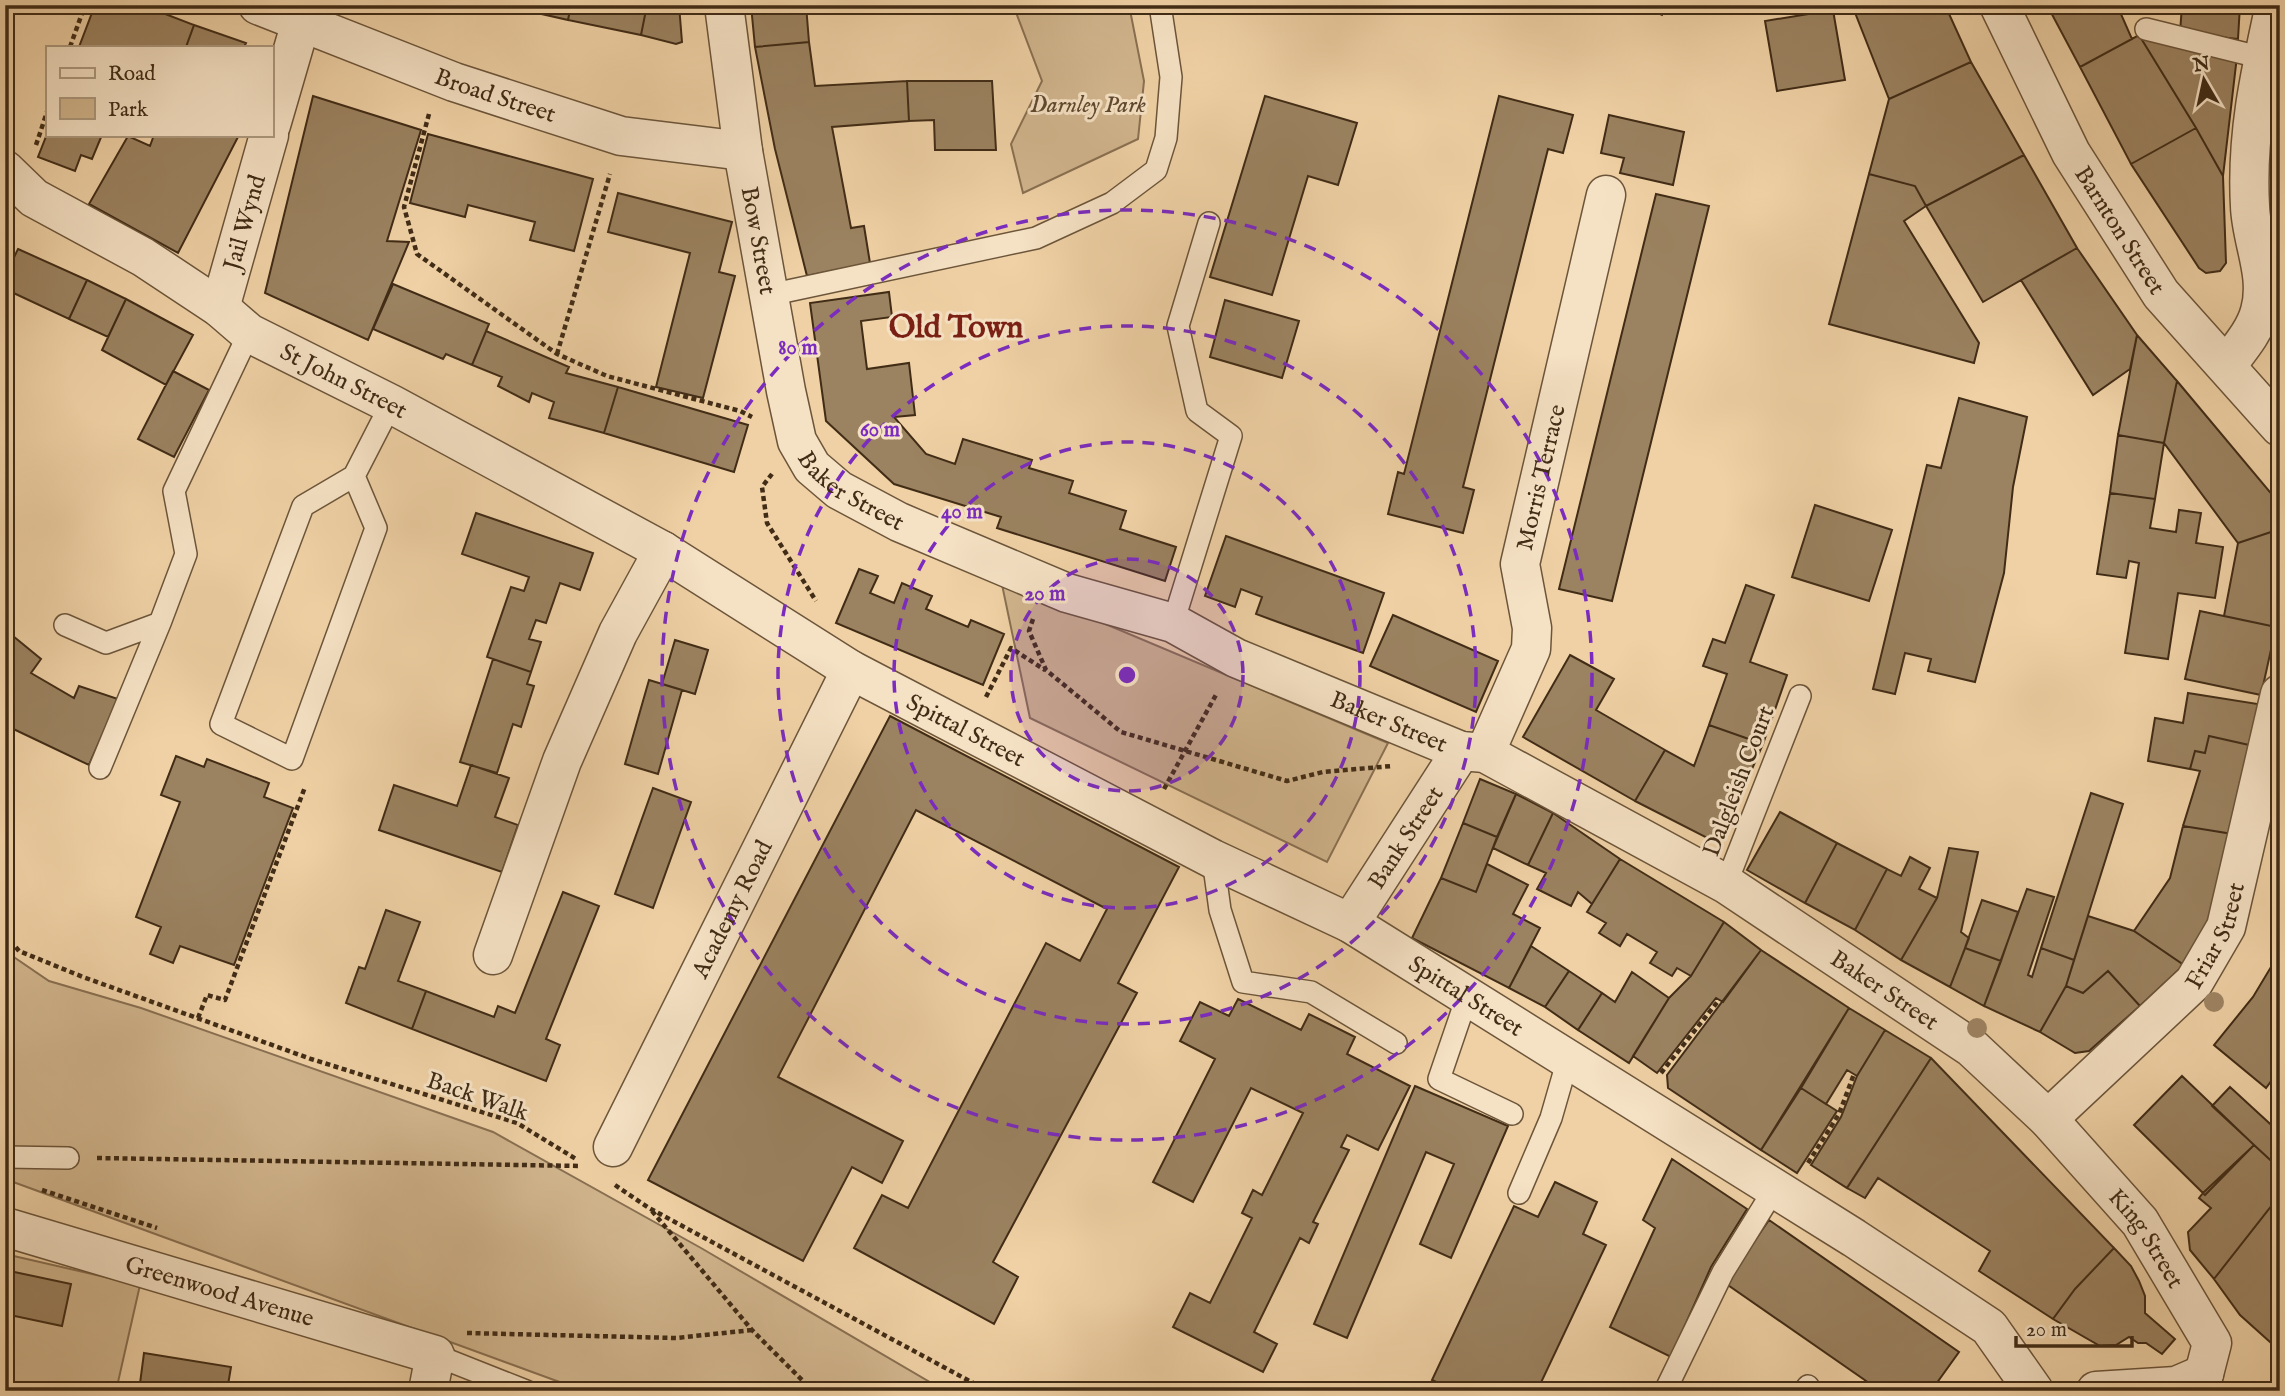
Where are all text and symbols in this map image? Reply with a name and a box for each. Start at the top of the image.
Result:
legend [46,46,273,136]
north arrow [2170,46,2240,116]
text: N [2191,52,2212,78]
text: Road [108,61,156,88]
street label: Broad Street [430,62,559,131]
park label: Darnley Park [1030,90,1146,121]
text: Park [108,97,149,124]
street label: Barnton Street [2066,161,2171,301]
street label: Jail Wynd [217,171,274,277]
street label: Bow Street [733,184,782,297]
district label: Old Town [889,308,1023,349]
text: 80 m [778,335,818,362]
street label: St John Street [274,337,412,427]
street label: Morris Terrace [1510,402,1574,553]
text: 60 m [860,417,901,444]
street label: Baker Street [789,446,909,539]
text: 40 m [941,499,983,526]
text: 20 m [1025,581,1066,608]
centre of rings [1115,663,1139,687]
street label: Baker Street [1325,685,1452,761]
street label: Spittal Street [900,688,1030,775]
street label: Dalgleish Court [1696,702,1782,861]
street label: Bank Street [1362,781,1451,896]
street label: Academy Road [685,835,781,985]
street label: Friar Street [2179,880,2253,995]
street label: Baker Street [1824,944,1944,1038]
street label: Spittal Street [1402,949,1529,1045]
street label: Back Walk [422,1066,533,1129]
street label: King Street [2101,1183,2190,1295]
street label: Greenwood Avenue [121,1250,317,1335]
scale bar [2016,1305,2131,1349]
text: 20 m [2026,1317,2067,1344]

